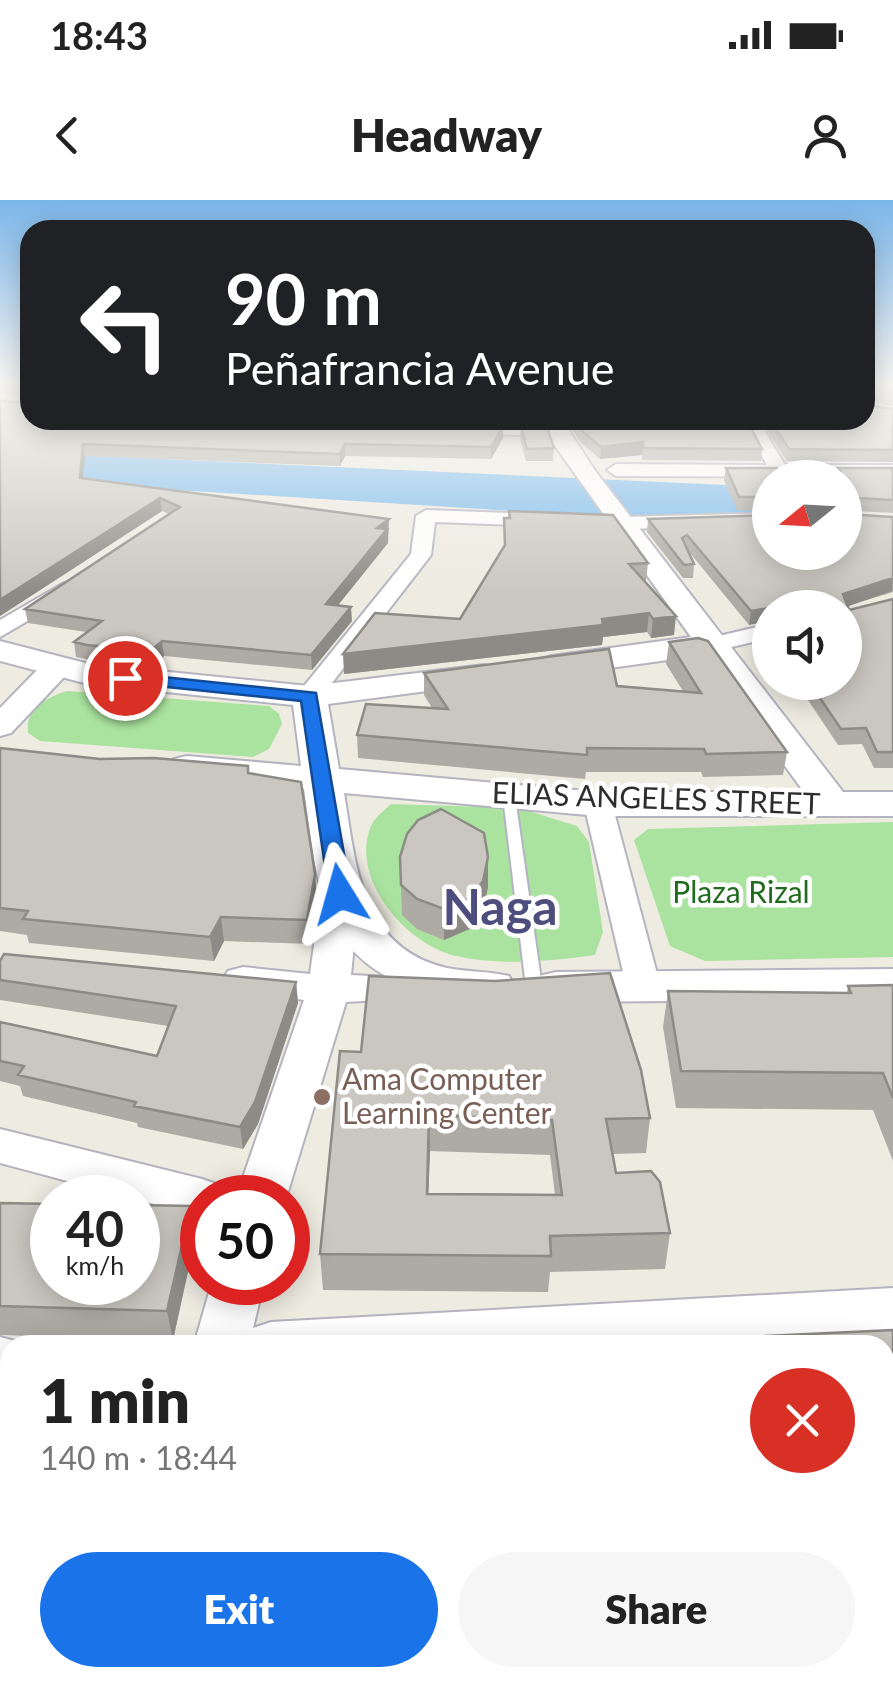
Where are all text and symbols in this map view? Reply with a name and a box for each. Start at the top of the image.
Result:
text: 18:43 [50,12,148,58]
icon: back [40,108,95,163]
text: Headway [351,108,542,162]
icon: person [798,108,853,163]
text: 90 m [225,256,382,340]
icon: left [60,260,190,390]
text: Peñafrancia Avenue [225,341,615,395]
north arrow [752,460,862,570]
map controls [752,460,862,700]
button: sound [752,590,862,700]
pin [83,636,168,721]
icon: arrive [98,651,153,706]
street label: ELIAS ANGELES STREET [491,773,821,821]
position arrow [288,842,392,946]
park label: Plaza Rizal [672,873,810,909]
district label: Naga [442,876,558,936]
place label: Ama Computer Learning Center [342,1060,552,1130]
marker: Ama Computer Learning Center [311,1086,333,1108]
speed limit sign: 50 [180,1175,310,1305]
text: 40 [66,1198,124,1258]
text: km/h [66,1250,124,1280]
text: 1 min [40,1364,190,1436]
button: close [750,1368,855,1473]
text: 140 m · 18:44 [40,1438,237,1477]
button: Exit [40,1552,438,1667]
button: Share [458,1552,855,1667]

